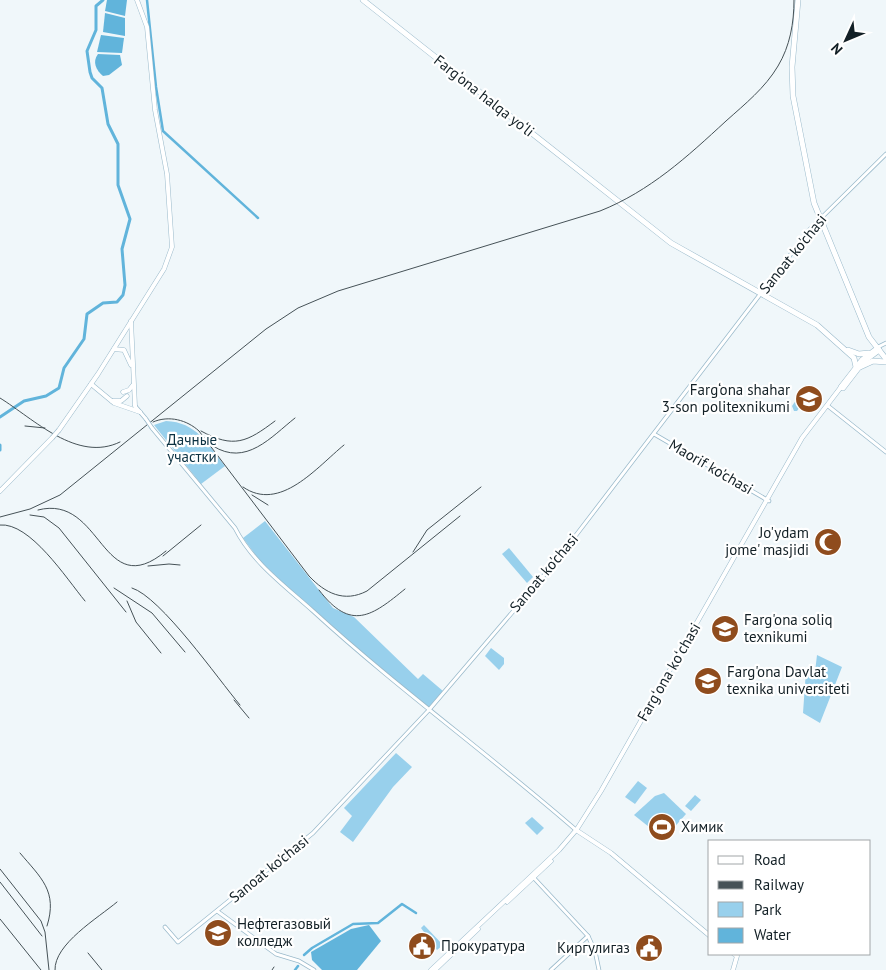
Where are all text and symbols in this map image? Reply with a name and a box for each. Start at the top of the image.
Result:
north arrow [821,15,871,65]
text: N [827,39,846,59]
street label: Farg‘ona halqa yo‘li [430,51,538,141]
street label: Sanoat ko'chasi [755,210,830,297]
place label: Farg‘ona shahar 3-son politexnikumi [662,380,790,416]
school or university icon: Farg‘ona shahar 3-son politexnikumi [794,384,824,414]
park label: Дачные участки [167,430,217,466]
street label: Maorif ko'chasi [666,435,757,498]
place label: Jo'ydam jome' masjidi [725,523,809,559]
mosque icon: Jo'ydam jome' masjidi [813,527,843,557]
street label: Sanoat ko'chasi [505,529,582,616]
place label: Farg'ona soliq texnikumi [744,610,833,646]
school or university icon: Farg'ona soliq texnikumi [710,614,740,644]
street label: Fargʻona koʻchasi [633,619,704,724]
place label: Farg'ona Davlat texnika universiteti [727,662,850,698]
school or university icon: Farg'ona Davlat texnika universiteti [693,666,723,696]
sports icon: Химик [647,812,677,842]
place label: Химик [681,817,724,836]
street label: Sanoat ko'chasi [225,831,312,906]
legend [708,840,871,955]
text: Road [754,850,786,869]
text: Railway [754,875,804,894]
text: Park [754,900,782,919]
place label: Нефтегазовый колледж [237,914,331,950]
school or university icon: Нефтегазовый колледж [203,918,233,948]
text: Water [754,925,791,944]
public building icon: Прокуратура [407,931,437,961]
public building icon: Киргулигаз [634,933,664,963]
place label: Прокуратура [441,936,525,955]
place label: Киргулигаз [557,938,630,957]

